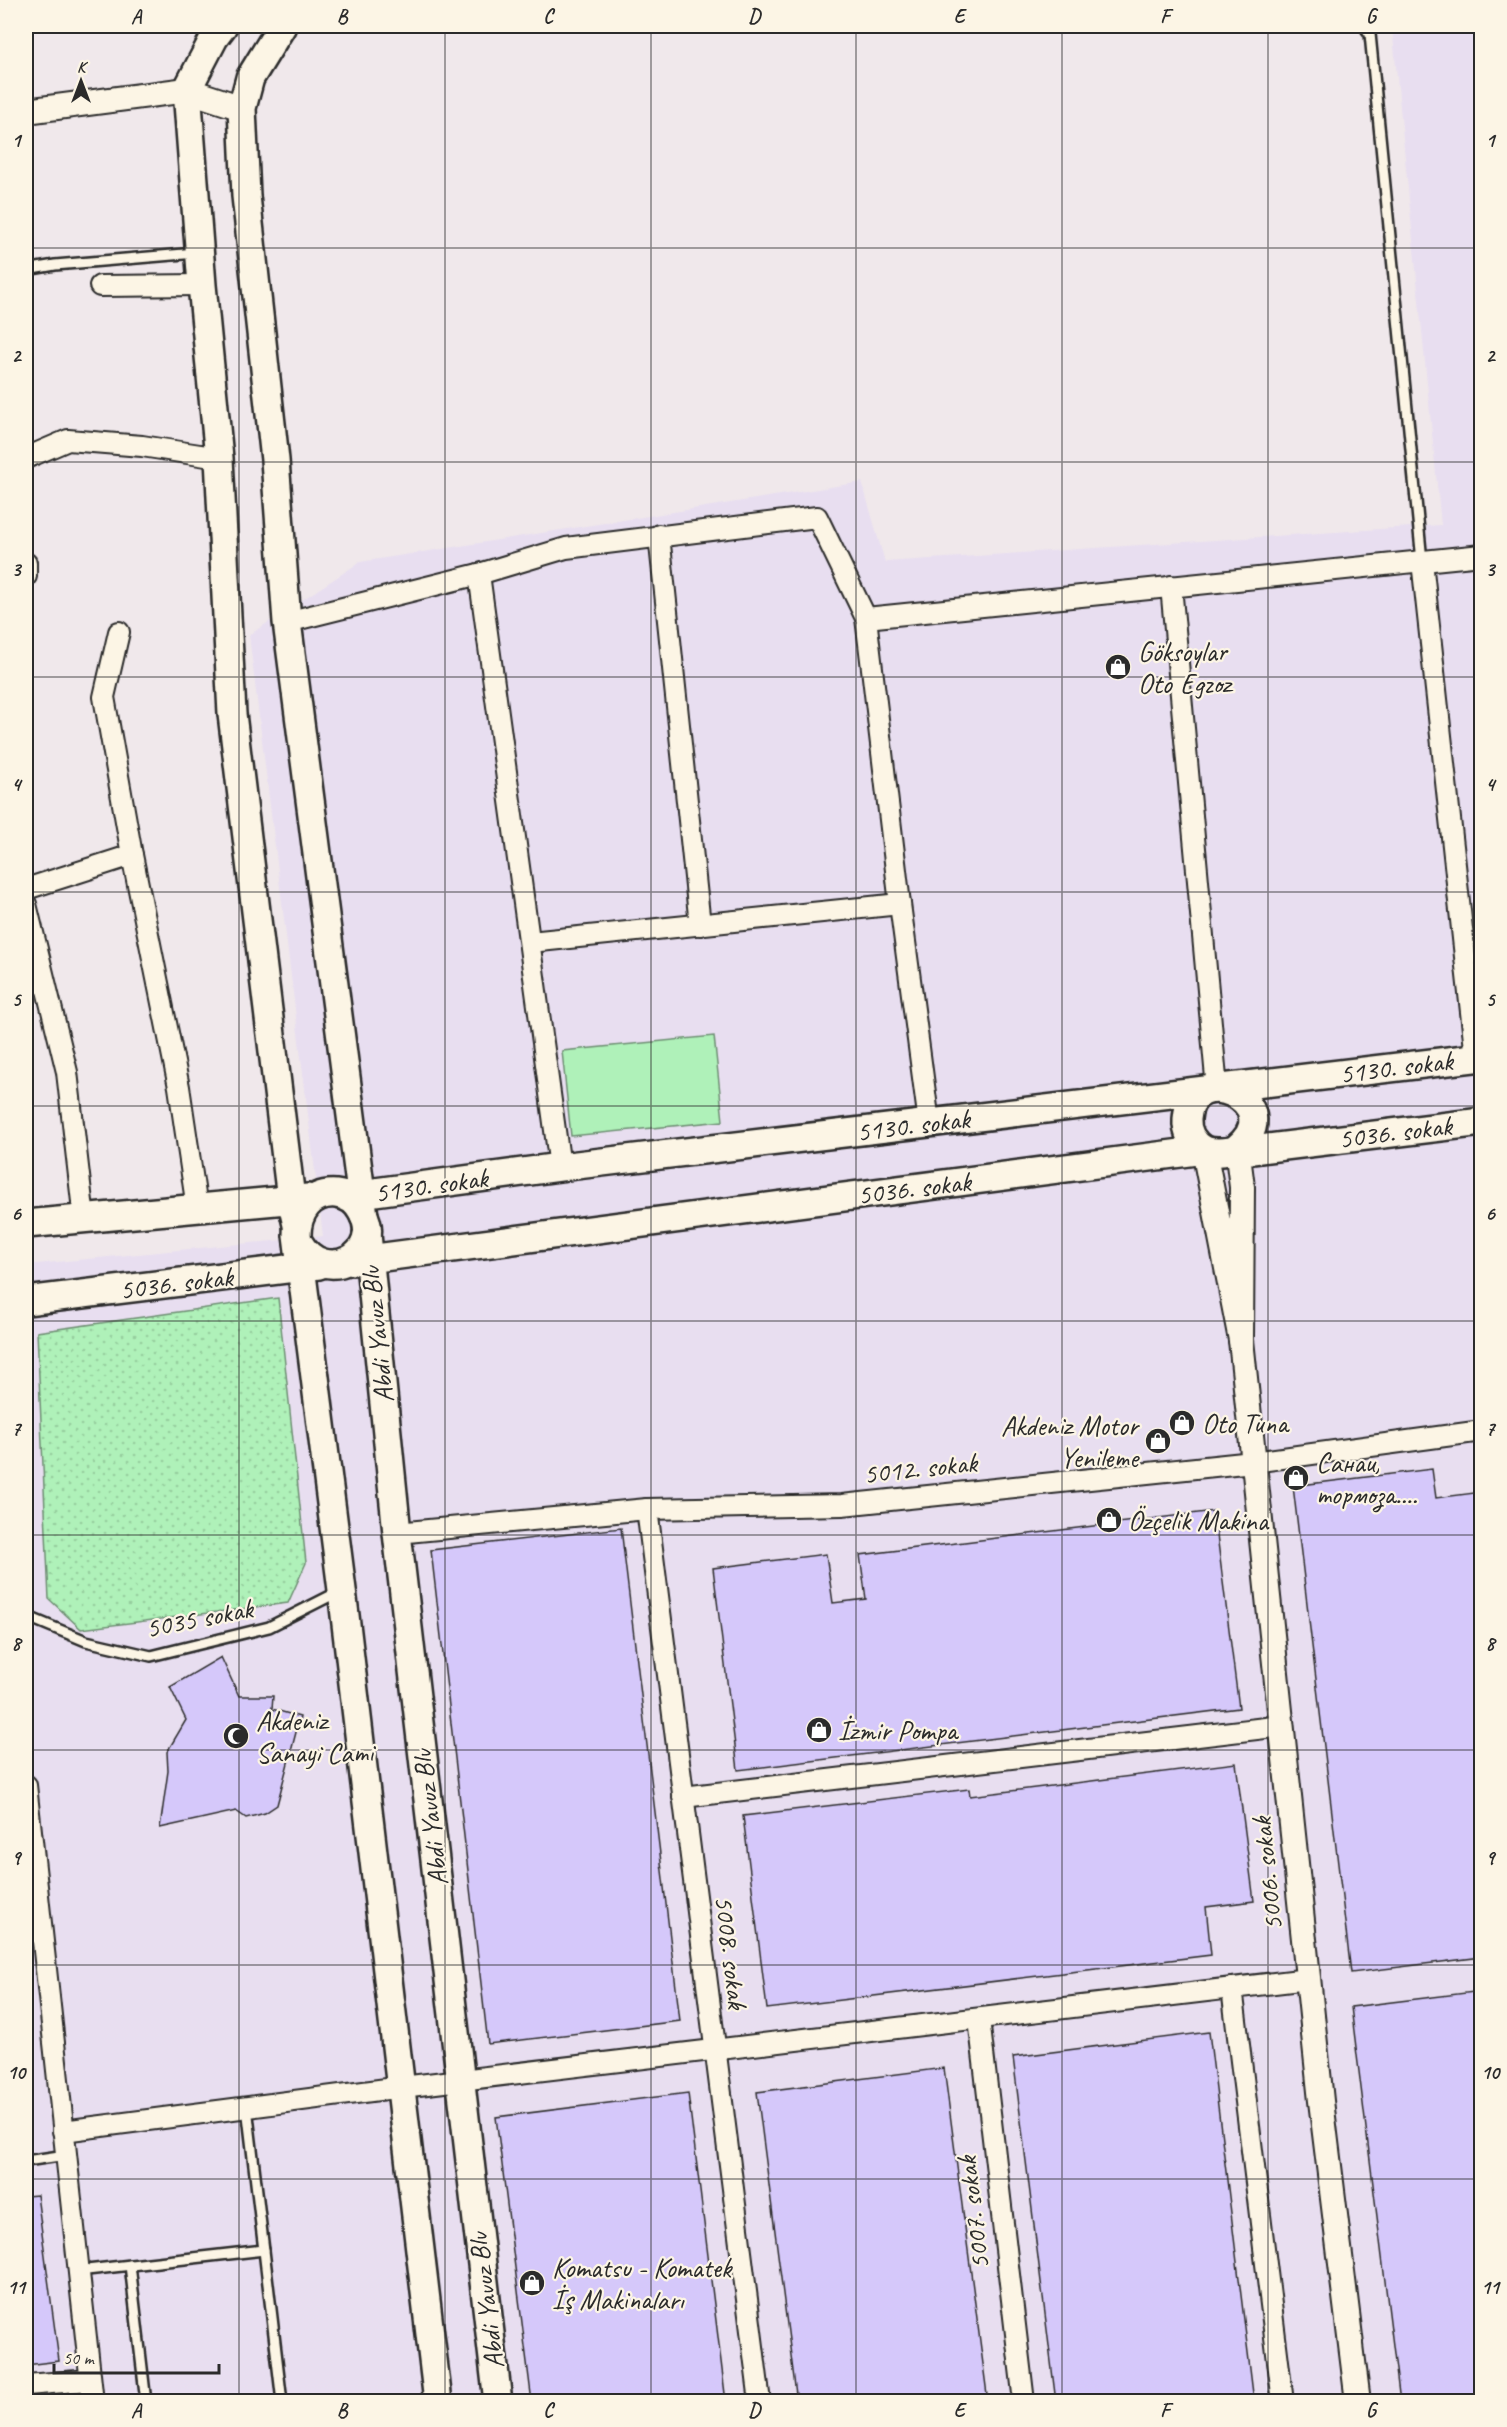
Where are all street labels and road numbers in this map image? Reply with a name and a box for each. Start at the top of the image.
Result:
street label: 5130. sokak [1337,1042,1456,1091]
street label: 5130. sokak [854,1100,973,1149]
street label: 5036. sokak [1336,1107,1455,1156]
street label: 5130. sokak [372,1160,492,1210]
street label: 5036. sokak [855,1163,974,1212]
street label: 5036. sokak [117,1258,236,1307]
street label: Abdi Yavuz Blv [352,1263,402,1405]
street label: 5012. sokak [862,1444,980,1491]
street label: 5035 sokak [143,1590,257,1646]
street label: Abdi Yavuz Blv [404,1746,456,1888]
street label: 5006. sokak [1243,1814,1290,1932]
street label: 5008. sokak [707,1893,756,2012]
street label: 5007. sokak [948,2153,997,2272]
street label: Abdi Yavuz Blv [460,2229,512,2371]

